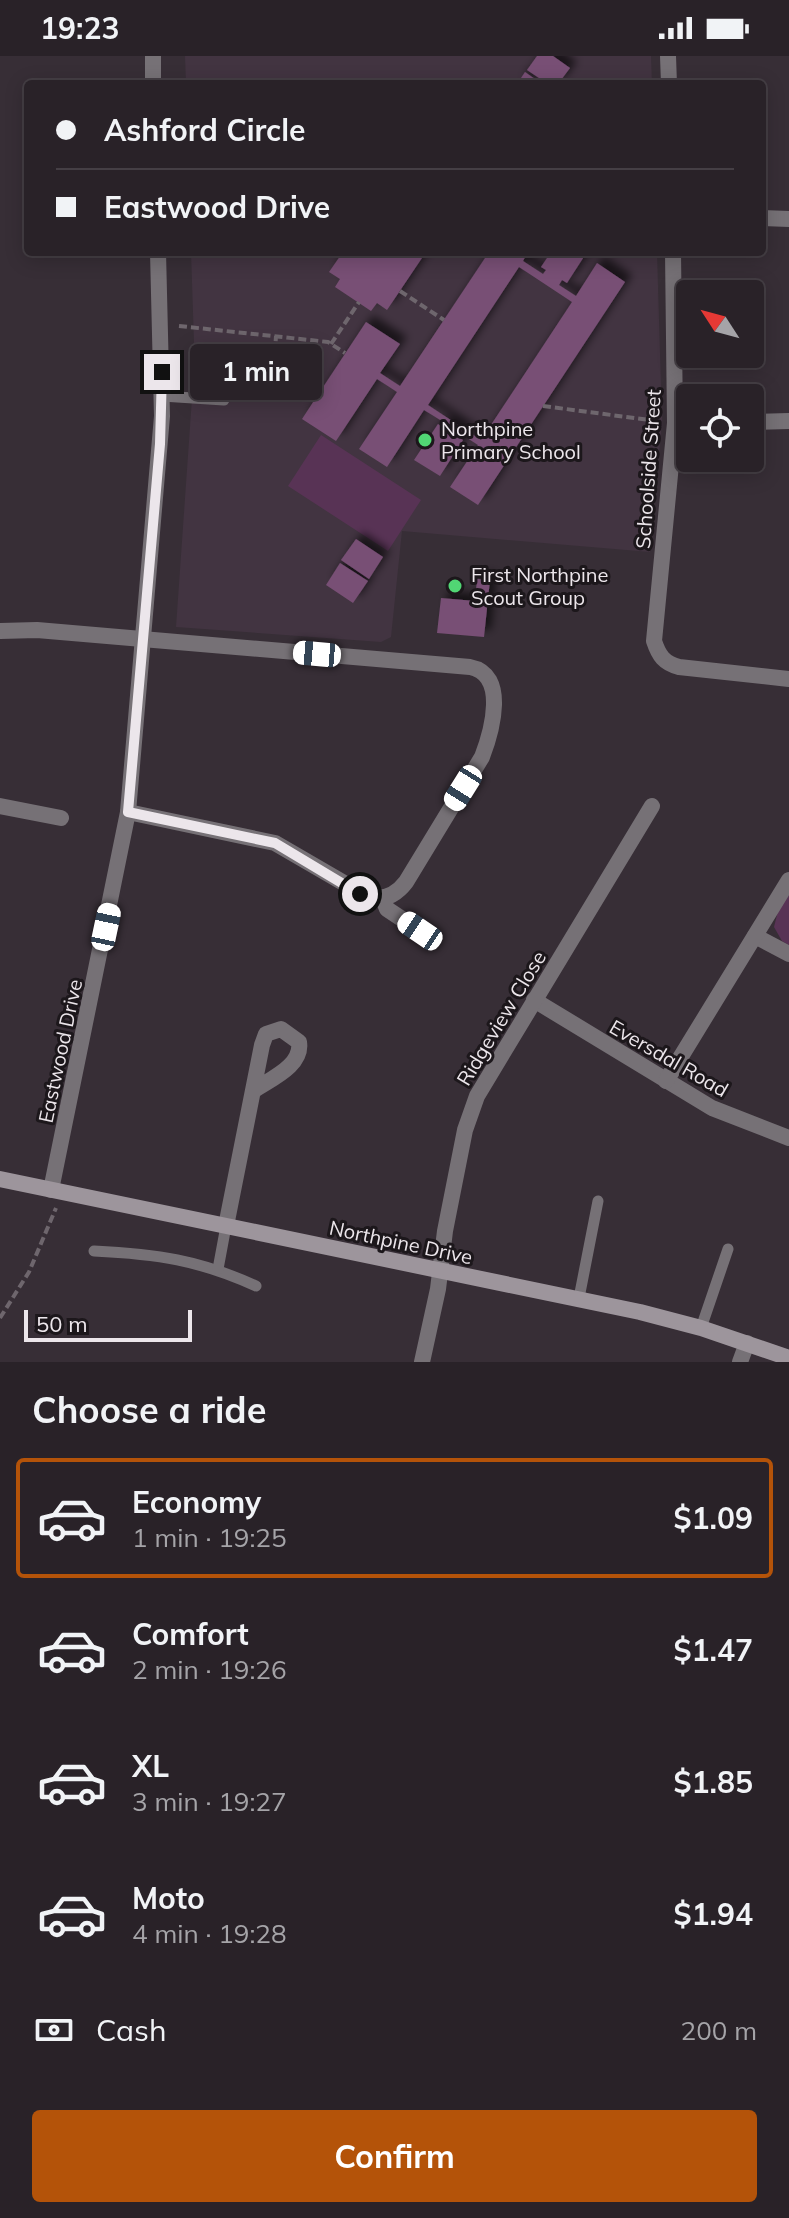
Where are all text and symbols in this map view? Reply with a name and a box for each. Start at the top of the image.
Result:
text: 19:23 [40,9,119,47]
text: Ashford Circle [104,111,305,149]
text: Eastwood Drive [104,188,330,226]
north arrow [676,280,764,368]
map controls [676,280,764,472]
callout: 1 min [190,344,322,400]
route end [144,354,180,390]
text: 1 min [222,355,290,388]
button: locate [676,384,764,472]
street label: Schoolside Street [630,388,666,550]
place label: Northpine Primary School [441,416,581,464]
marker: Northpine Primary School [416,431,434,449]
place label: First Northpine Scout Group [471,562,608,610]
marker: First Northpine Scout Group [446,577,464,595]
car [292,640,342,668]
car [440,761,486,815]
route start [342,876,378,912]
car [89,901,123,953]
car [393,908,447,954]
street label: Ridgeview Close [451,946,551,1090]
street label: Eastwood Drive [33,977,87,1125]
street label: Eversdal Road [605,1014,733,1102]
street label: Northpine Drive [327,1215,475,1269]
scale bar [24,1306,192,1342]
text: 50 m [36,1310,87,1338]
text: Choose a ride [32,1387,266,1432]
icon: car [36,1482,108,1554]
text: Economy [132,1483,261,1521]
text: $1.09 [674,1499,753,1537]
text: 1 min · 19:25 [132,1521,287,1554]
icon: car [36,1614,108,1686]
text: Comfort [132,1615,249,1653]
text: $1.47 [674,1631,753,1669]
text: 2 min · 19:26 [132,1653,287,1686]
icon: car [36,1746,108,1818]
text: XL [132,1747,169,1785]
text: $1.85 [674,1763,753,1801]
text: 3 min · 19:27 [132,1785,287,1818]
icon: car [36,1878,108,1950]
text: Moto [132,1879,205,1917]
text: $1.94 [674,1895,753,1933]
text: 4 min · 19:28 [132,1917,287,1950]
icon: cash [32,2008,76,2052]
text: Cash [96,2011,167,2049]
text: 200 m [681,2014,757,2047]
button: Confirm [32,2110,757,2202]

